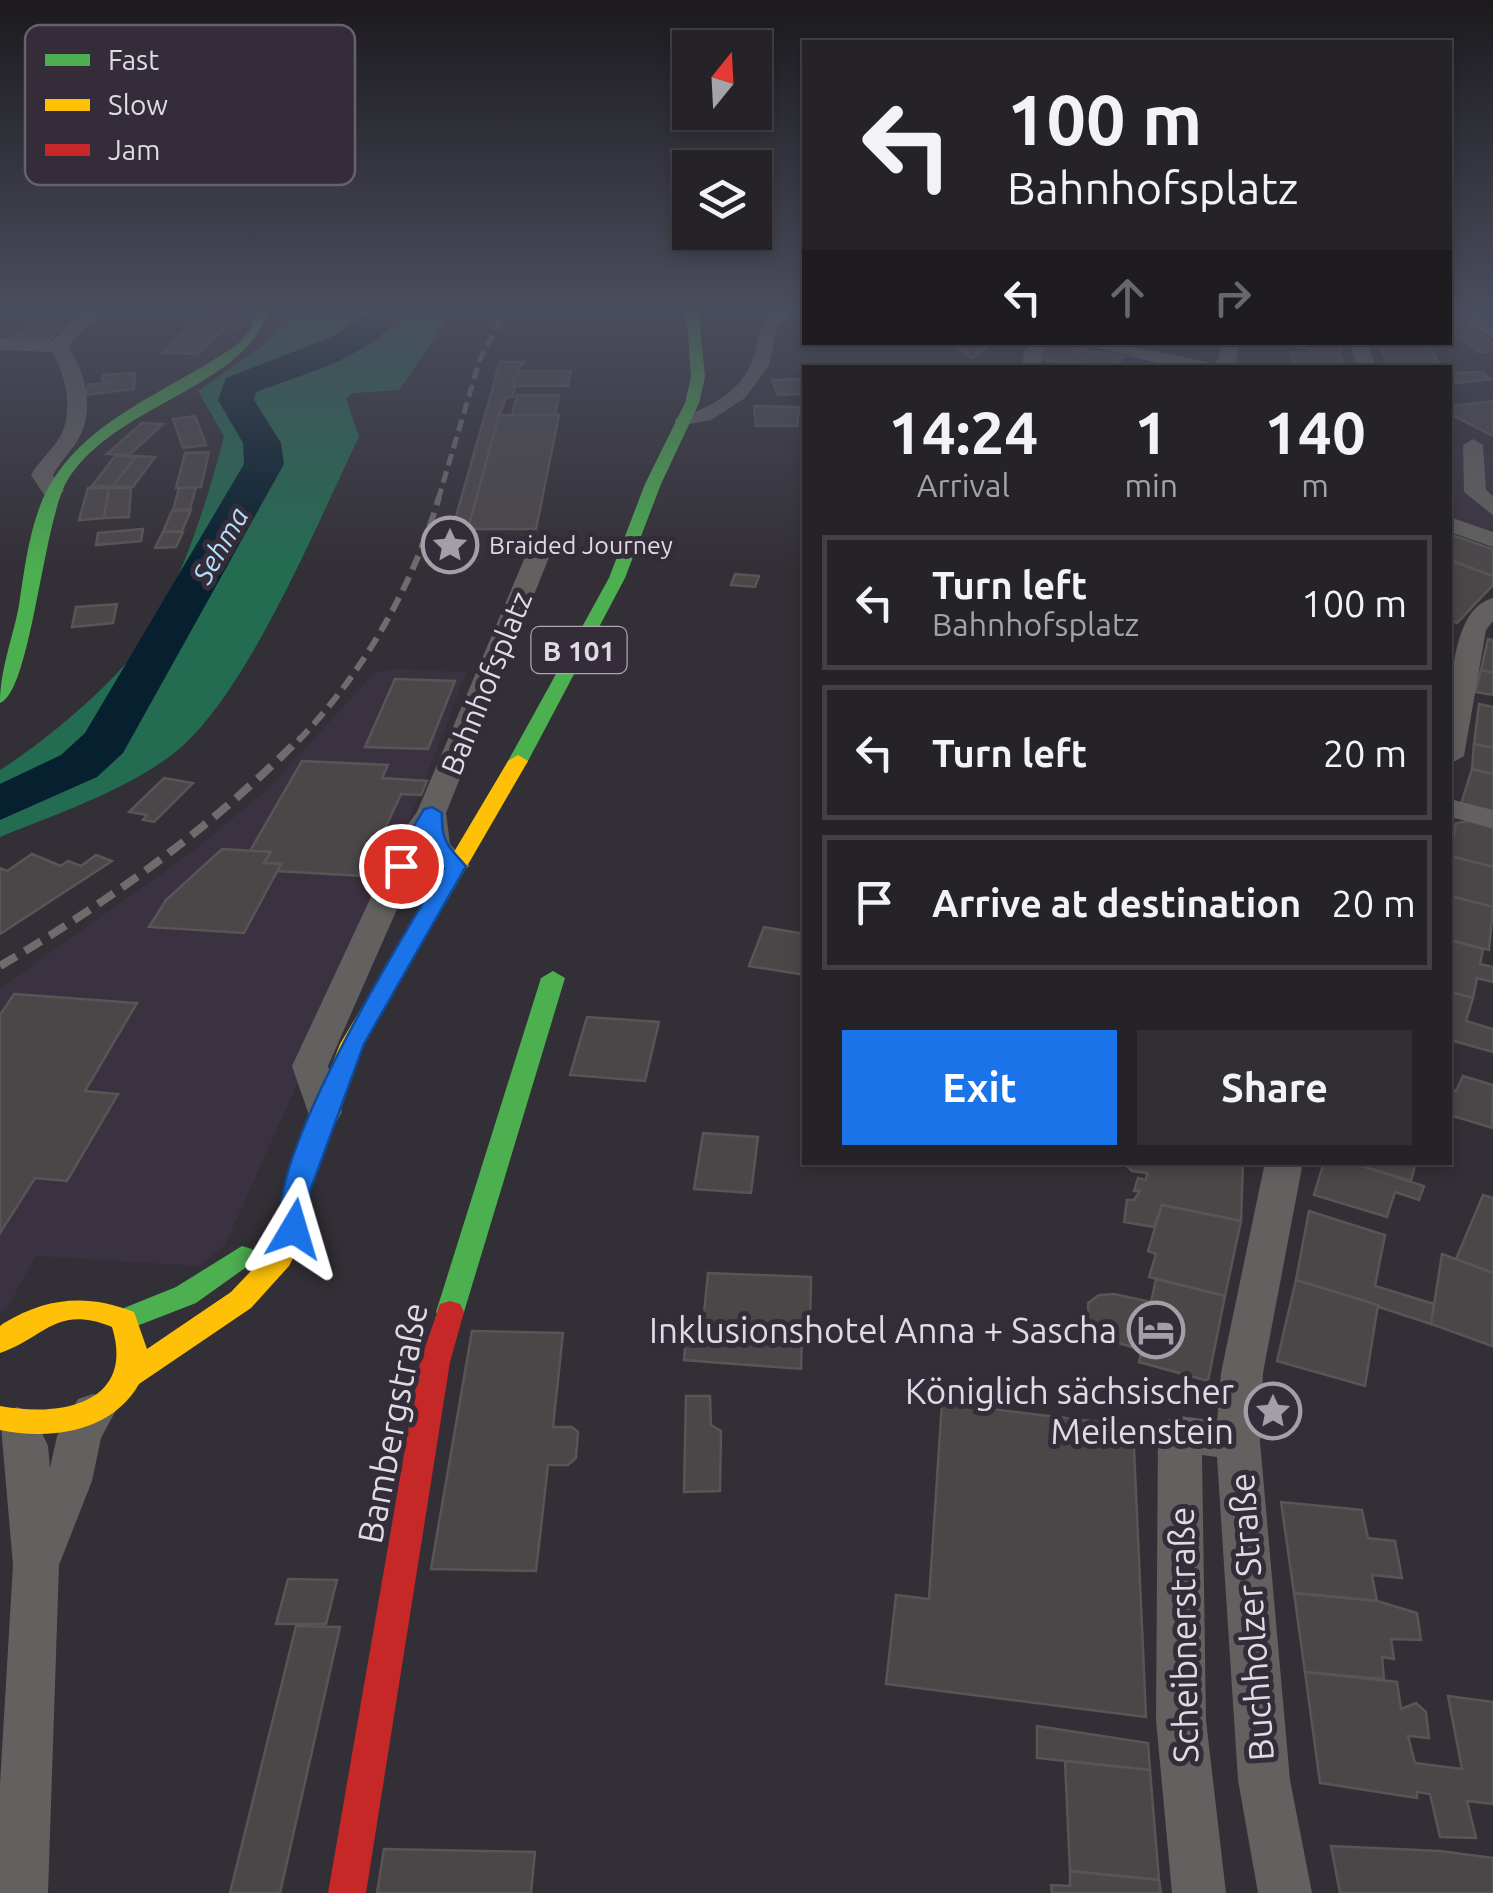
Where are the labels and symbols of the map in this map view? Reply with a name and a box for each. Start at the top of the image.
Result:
legend [25,25,355,185]
north arrow [672,30,772,130]
text: Fast [108,44,159,75]
text: Slow [108,89,168,120]
text: Jam [108,134,160,165]
water label: Sehma [185,502,254,589]
place icon: Braided Journey [420,515,480,575]
place label: Braided Journey [489,531,673,559]
street label: Bahnhofsplatz [434,587,538,779]
road number: B 101 [532,627,626,673]
pin [359,824,444,909]
position arrow [242,1177,346,1281]
street label: Bambergstraße [349,1299,435,1547]
hotel icon: Inklusionshotel Anna + Sascha [1126,1300,1186,1360]
place label: Inklusionshotel Anna + Sascha [649,1310,1117,1350]
place label: Königlich sächsischer Meilenstein [905,1371,1234,1451]
place icon: Königlich sächsischer Meilenstein [1243,1381,1303,1441]
street label: Buchholzer Straße [1221,1472,1281,1762]
street label: Scheibnerstraße [1161,1507,1205,1763]

